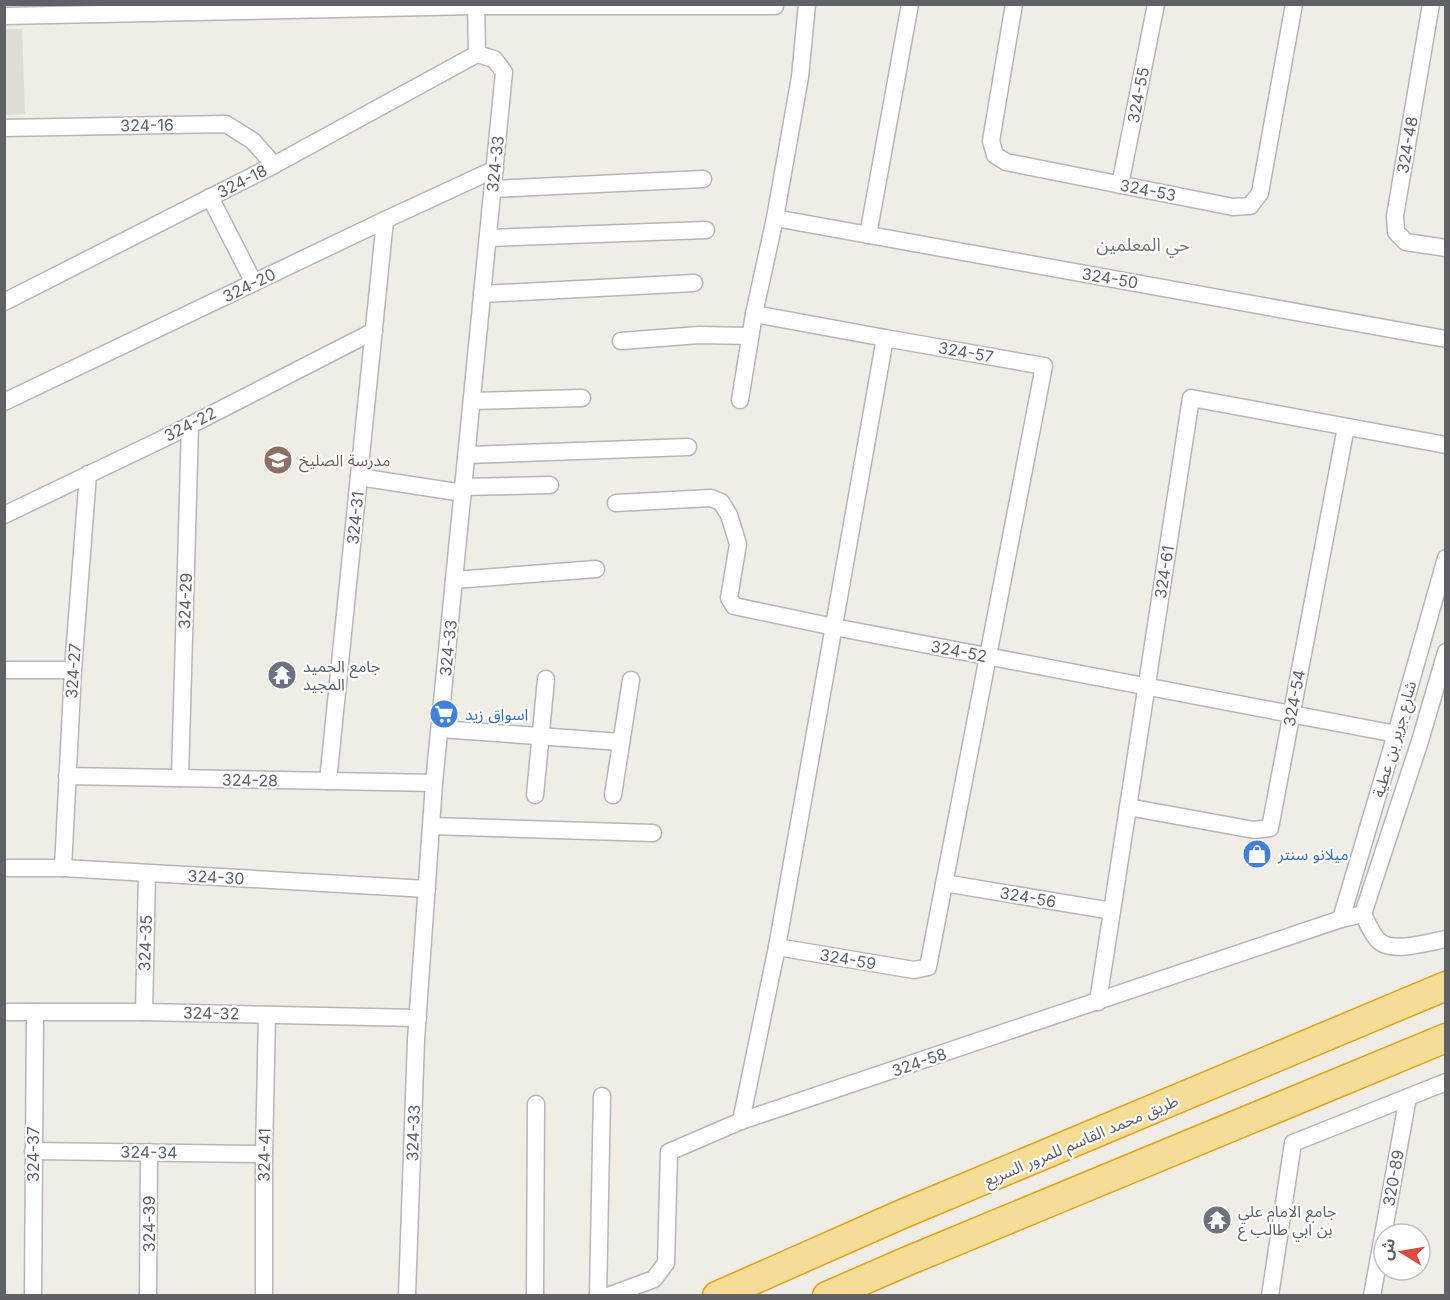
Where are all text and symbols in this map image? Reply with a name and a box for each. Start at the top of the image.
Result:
street label: 324-55 [1123,65,1153,125]
street label: 324-16 [120,115,174,135]
street label: 324-48 [1392,115,1422,175]
street label: 324-33 [482,135,508,193]
street label: 324-18 [214,160,270,202]
street label: 324-53 [1118,175,1178,205]
district label: حي المعلمين [1096,234,1190,258]
street label: 324-50 [1080,263,1140,293]
street label: 324-20 [219,264,279,306]
street label: 324-57 [937,337,995,367]
street label: 324-22 [160,402,220,446]
school or university icon: مدرسة الصليخ [262,444,294,476]
place label: مدرسة الصليخ [299,450,390,473]
street label: 324-31 [342,490,368,546]
street label: 324-61 [1150,544,1178,600]
street label: 324-29 [174,573,196,629]
street label: 324-33 [435,619,461,677]
street label: 324-52 [929,636,989,666]
street label: 324-27 [61,643,85,699]
place label: جامع الحميد المجيد [303,656,380,694]
temple icon: جامع الحميد المجيد [266,659,298,691]
street label: 324-54 [1279,668,1309,728]
street label: شارع جرير بن عطية [1368,678,1423,800]
supermarket icon: اسواق زيد [428,698,460,730]
place label: اسواق زيد [465,704,528,724]
street label: 324-28 [222,770,278,790]
shop icon: ميلانو سنتر [1241,838,1273,870]
place label: ميلانو سنتر [1277,844,1349,864]
street label: 324-30 [187,866,245,888]
street label: 324-56 [998,882,1058,912]
street label: 324-35 [134,914,156,972]
street label: 324-59 [818,944,878,974]
street label: 324-32 [183,1003,239,1023]
street label: 324-58 [889,1043,949,1081]
street label: طريق محمد القاسم للمرور السريع [981,1090,1182,1193]
street label: 324-33 [402,1104,424,1162]
street label: 324-37 [23,1126,43,1182]
street label: 324-41 [254,1128,274,1182]
street label: 324-34 [120,1142,178,1162]
street label: 320-89 [1378,1148,1408,1208]
street label: 324-39 [139,1196,159,1252]
place label: جامع الامام علي بن ابي طالب ع [1238,1201,1337,1242]
temple icon: جامع الامام علي بن ابي طالب ع [1201,1204,1233,1236]
north arrow [1372,1222,1432,1282]
text: ش [1375,1236,1399,1262]

